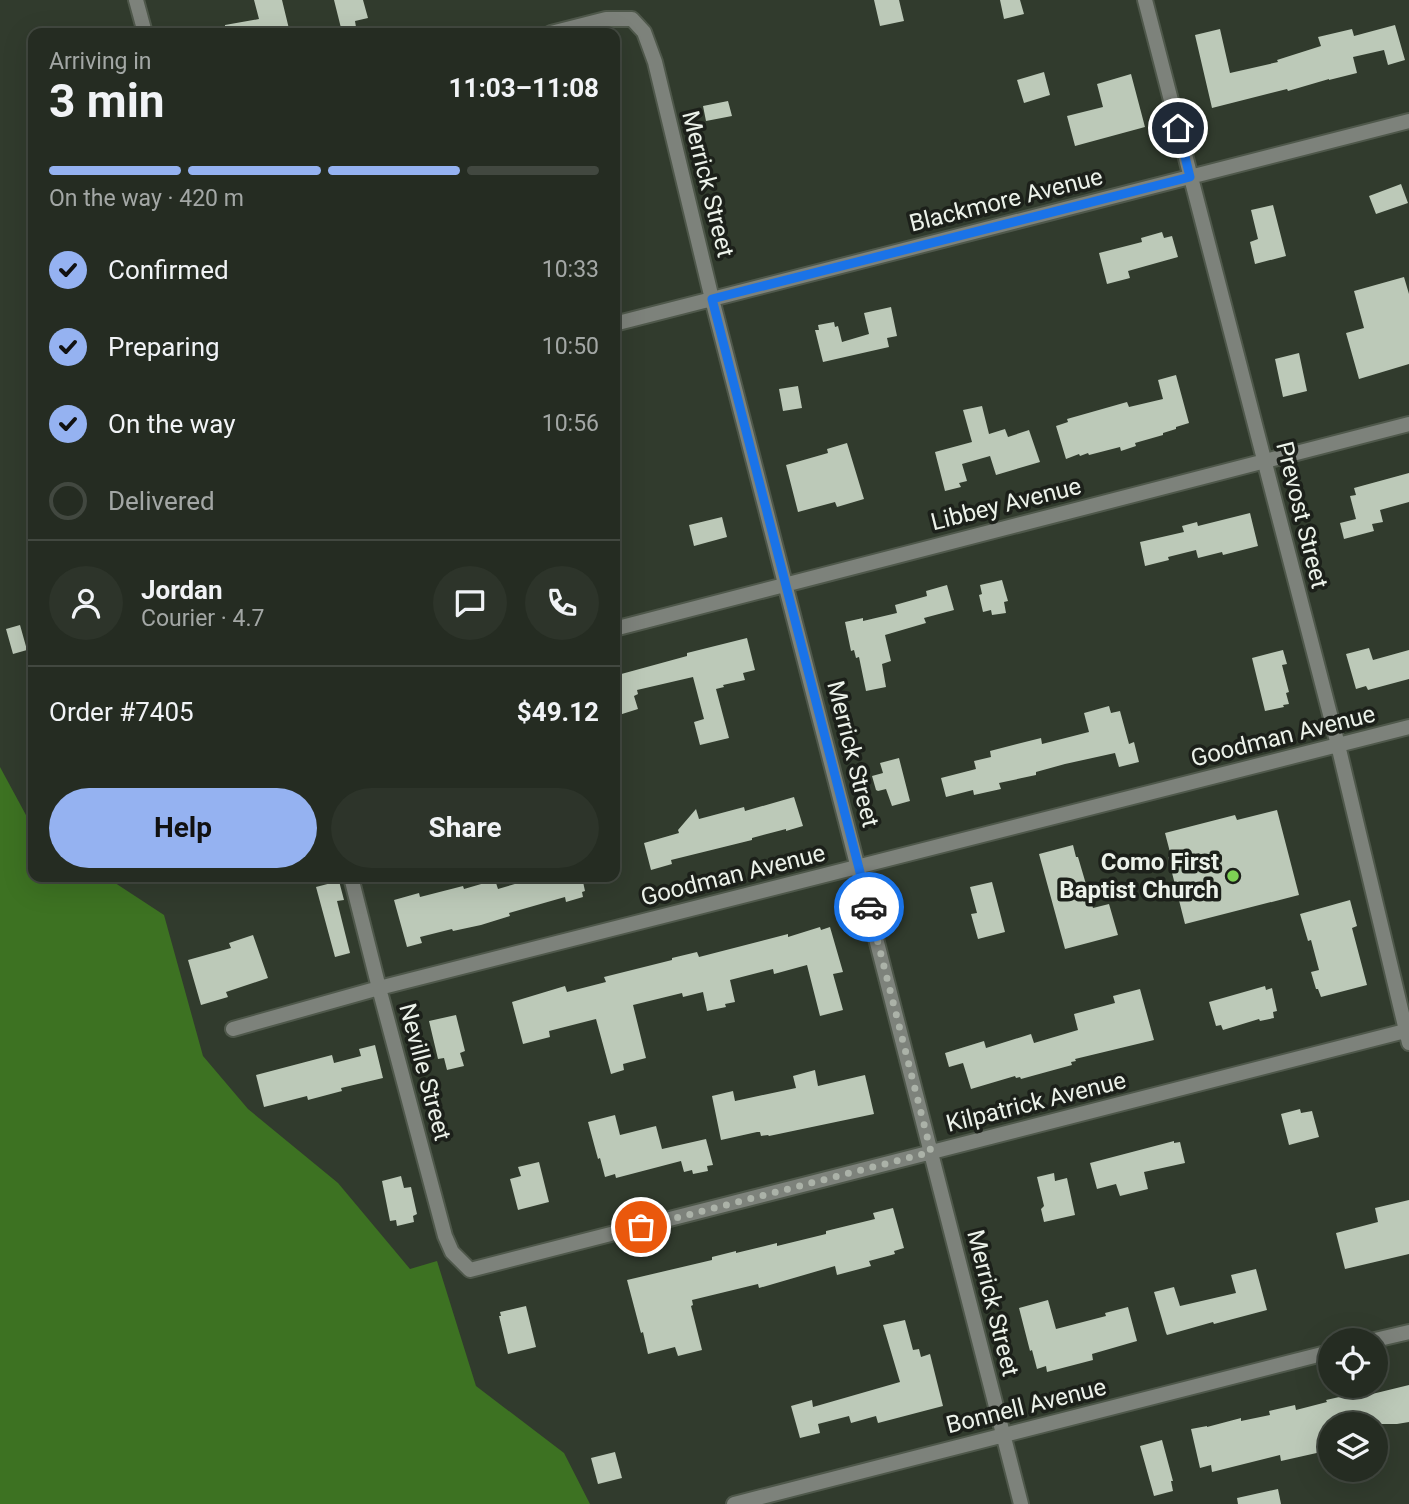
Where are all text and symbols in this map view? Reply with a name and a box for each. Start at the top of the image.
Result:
text: Arriving in [49,48,152,75]
text: 11:03–11:08 [449,73,599,103]
text: 3 min [49,74,165,128]
pin [1148,98,1208,158]
street label: Merrick Street [676,108,740,260]
icon: home [1159,109,1197,147]
street label: Blackmore Avenue [906,162,1106,238]
text: On the way · 420 m [49,185,244,212]
icon: check [49,251,87,289]
text: Confirmed [108,255,229,285]
text: 10:33 [542,256,599,283]
icon: check [49,328,87,366]
text: Preparing [108,332,220,362]
text: 10:50 [542,333,599,360]
icon: check [49,405,87,443]
text: On the way [108,409,236,439]
text: 10:56 [542,410,599,437]
street label: Prevost Street [1270,439,1334,591]
street label: Libbey Avenue [928,472,1084,536]
text: Delivered [108,486,215,516]
button: person [49,566,123,640]
button: chat [433,566,507,640]
button: phone [525,566,599,640]
text: Jordan [141,575,223,605]
text: Courier · 4.7 [141,605,264,632]
street label: Merrick Street [821,678,885,830]
text: Order #7405 [49,697,194,727]
text: $49.12 [517,697,599,727]
street label: Goodman Avenue [1188,700,1378,772]
button: Help [49,788,317,868]
button: Share [331,788,599,868]
street label: Goodman Avenue [638,839,828,911]
place label: Como First Baptist Church [1059,848,1219,904]
marker: Como First Baptist Church [1225,868,1241,884]
courier [834,872,904,942]
icon: car [850,888,888,926]
street label: Neville Street [393,1000,457,1144]
street label: Kilpatrick Avenue [943,1066,1129,1138]
pin [611,1197,671,1257]
icon: bag [622,1208,660,1246]
street label: Merrick Street [961,1227,1025,1379]
map controls [1318,1328,1388,1482]
button: locate [1318,1328,1388,1398]
street label: Bonnell Avenue [943,1373,1109,1439]
button: layers [1318,1412,1388,1482]

